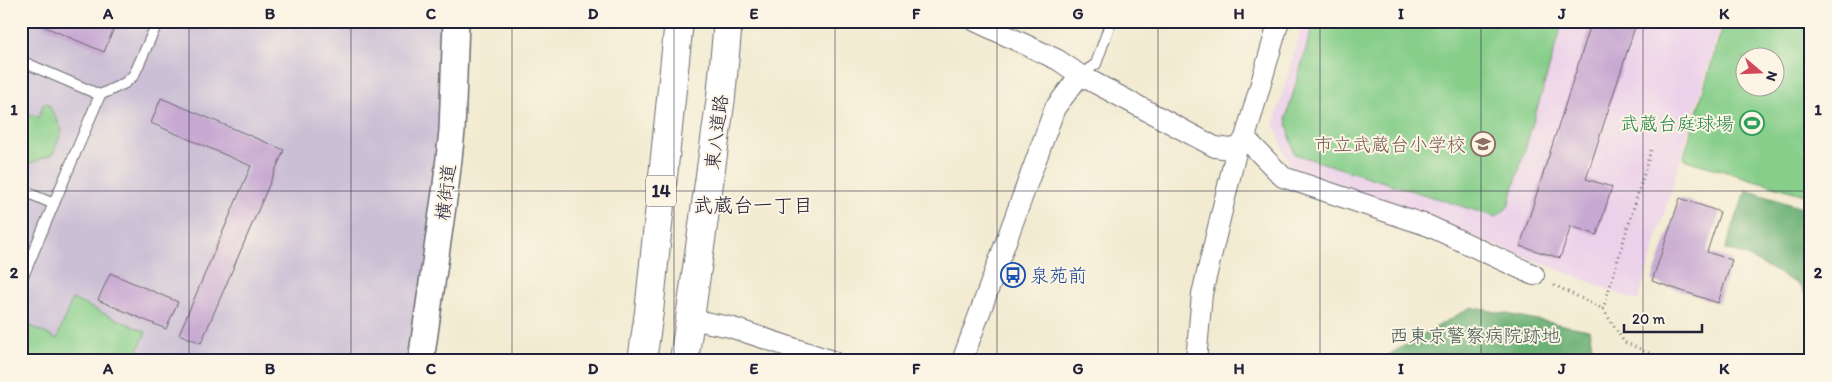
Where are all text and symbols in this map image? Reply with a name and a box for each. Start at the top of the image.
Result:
text: A [102,4,114,23]
text: B [265,4,276,23]
text: C [426,4,437,23]
text: D [588,4,599,23]
text: E [750,4,759,23]
text: F [912,4,921,23]
text: G [1072,4,1084,23]
text: H [1233,4,1245,23]
text: I [1398,4,1404,23]
text: J [1557,4,1566,23]
text: K [1719,4,1730,23]
north arrow [1734,48,1784,98]
text: N [1762,69,1781,83]
street label: 東八道路 [700,93,733,171]
text: 1 [10,100,18,119]
text: 1 [1814,100,1822,119]
sports icon: 武蔵台庭球場 [1739,110,1765,136]
place label: 武蔵台庭球場 [1620,112,1734,135]
school or university icon: 市立武蔵台小学校 [1470,131,1496,157]
place label: 市立武蔵台小学校 [1314,133,1466,156]
street label: 横街道 [431,162,460,222]
road number: 14 [646,176,676,207]
district label: 武蔵台一丁目 [693,193,813,217]
bus stop icon: 泉苑前 [1000,262,1026,288]
text: 2 [10,263,19,282]
text: 2 [1814,263,1823,282]
place label: 泉苑前 [1030,264,1087,287]
scale bar [1624,302,1702,334]
text: 20 m [1632,310,1666,328]
park label: 西東京警察病院跡地 [1389,324,1561,347]
text: A [102,359,114,378]
text: B [265,359,276,378]
text: C [426,359,437,378]
text: D [588,359,599,378]
text: E [750,359,759,378]
text: F [912,359,921,378]
text: G [1072,359,1084,378]
text: H [1233,359,1245,378]
text: I [1398,359,1404,378]
text: J [1557,359,1566,378]
text: K [1719,359,1730,378]

